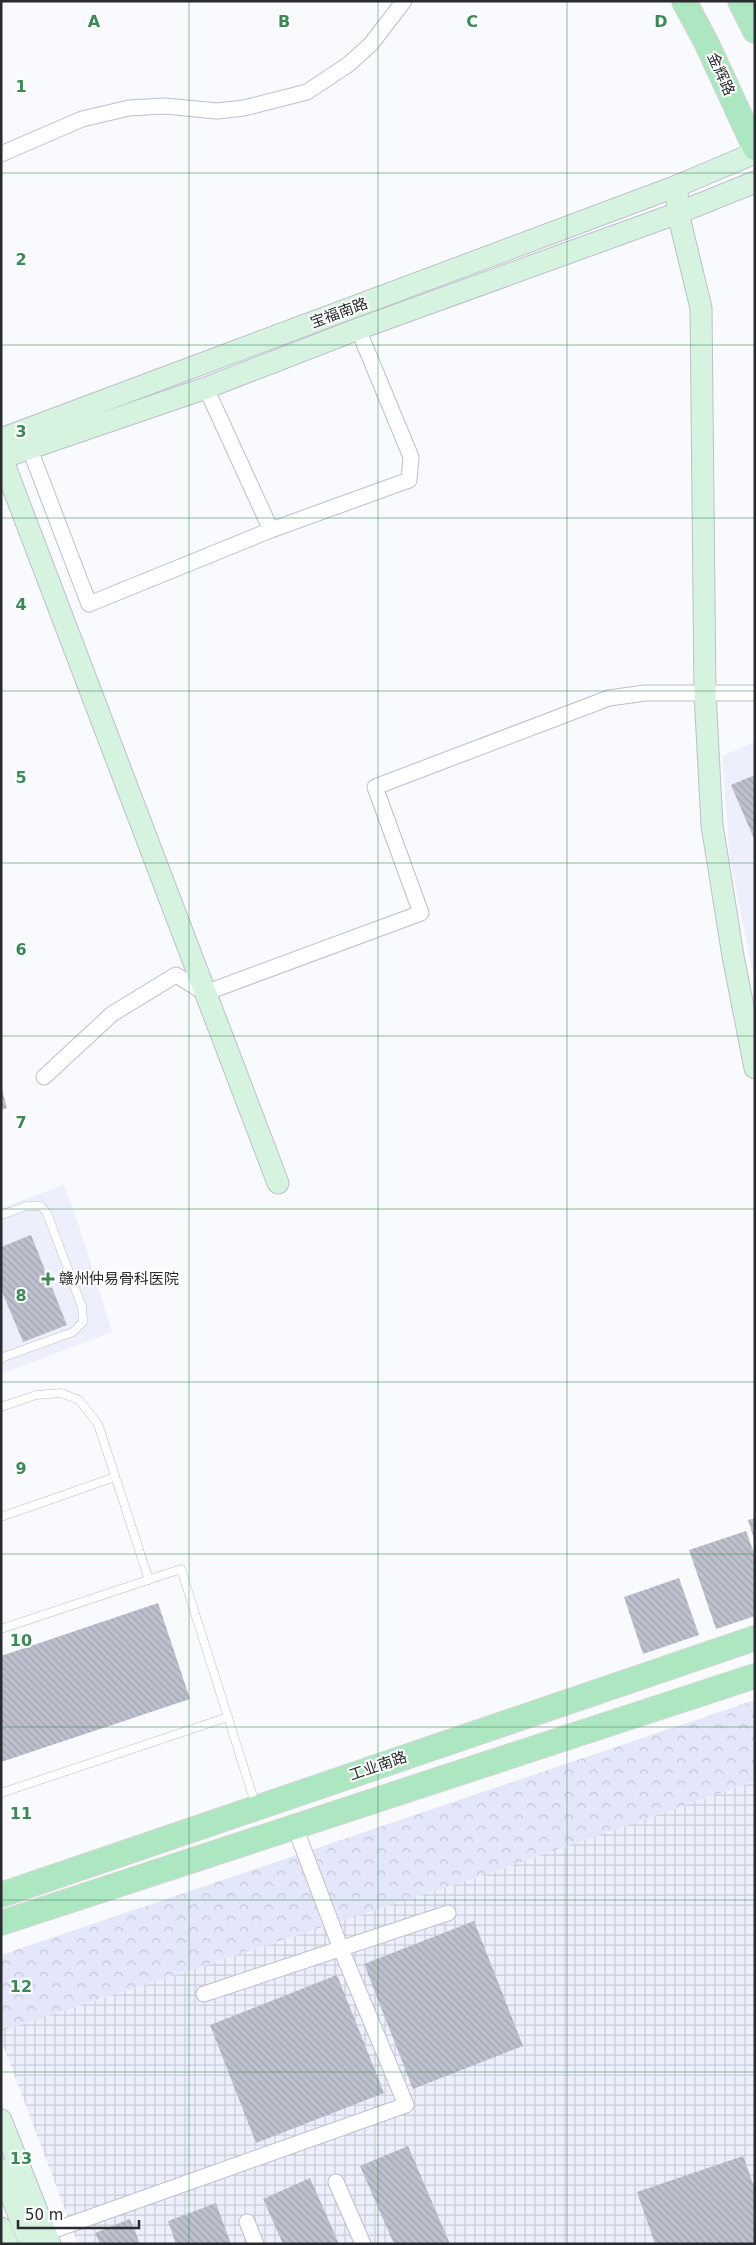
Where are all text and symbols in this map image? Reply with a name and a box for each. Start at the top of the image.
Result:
text: A [88,12,101,31]
text: B [278,12,290,31]
text: C [466,12,478,31]
text: D [654,12,668,31]
street label: 金辉路 [704,50,738,98]
text: 1 [15,77,27,96]
text: 2 [15,250,27,269]
street label: 宝福南路 [308,294,370,332]
text: 3 [15,422,27,441]
text: 4 [15,595,27,614]
text: 5 [15,768,27,787]
text: 6 [15,940,27,959]
text: 7 [15,1113,27,1132]
place label: 赣州仲易骨科医院 [59,1270,179,1288]
marker: 赣州仲易骨科医院 [41,1272,55,1286]
text: 8 [15,1286,27,1305]
text: 9 [15,1459,27,1478]
text: 10 [10,1631,32,1650]
street label: 工业南路 [347,1748,409,1784]
text: 11 [10,1804,32,1823]
text: 12 [10,1977,32,1996]
text: 13 [10,2149,32,2168]
scale bar [18,2198,139,2230]
text: 50 m [25,2206,63,2224]

